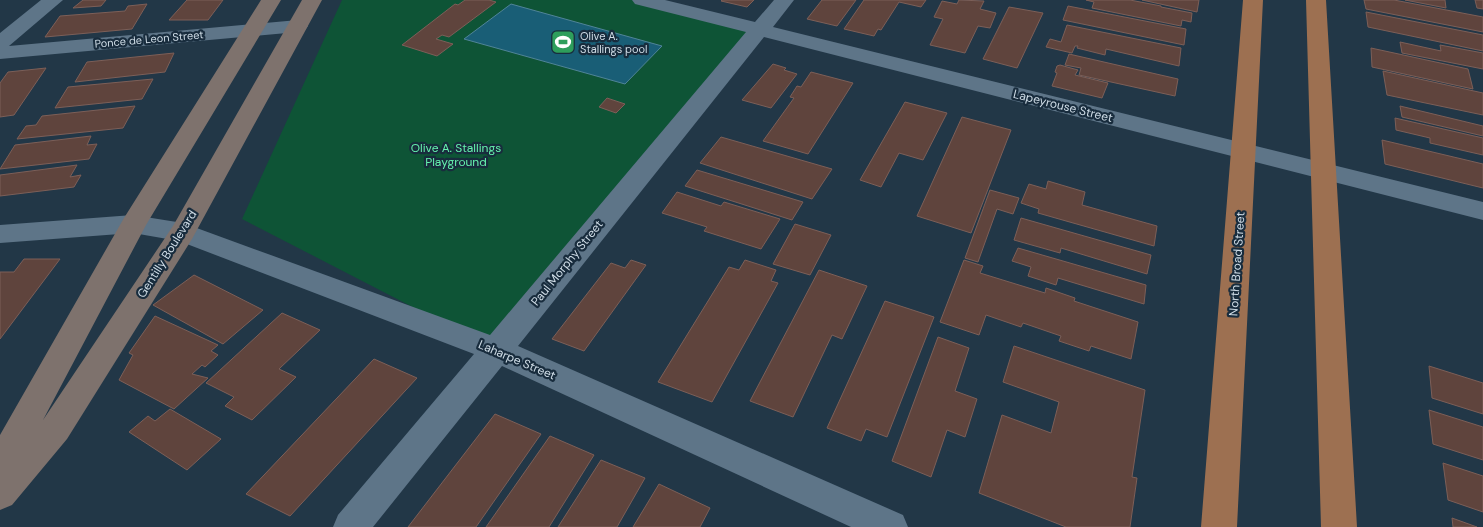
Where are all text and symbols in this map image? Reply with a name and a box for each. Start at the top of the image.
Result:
street label: Ponce de Leon Street [94,27,204,51]
sports icon: Olive A. Stallings pool [550,29,576,55]
place label: Olive A. Stallings pool [580,29,648,56]
street label: Lapeyrouse Street [1012,86,1115,126]
park label: Olive A. Stallings Playground [411,140,501,170]
street label: Gentilly Boulevard [134,207,200,301]
street label: North Broad Street [1225,211,1249,317]
street label: Paul Morphy Street [528,217,607,309]
street label: Laharpe Street [476,337,558,384]

